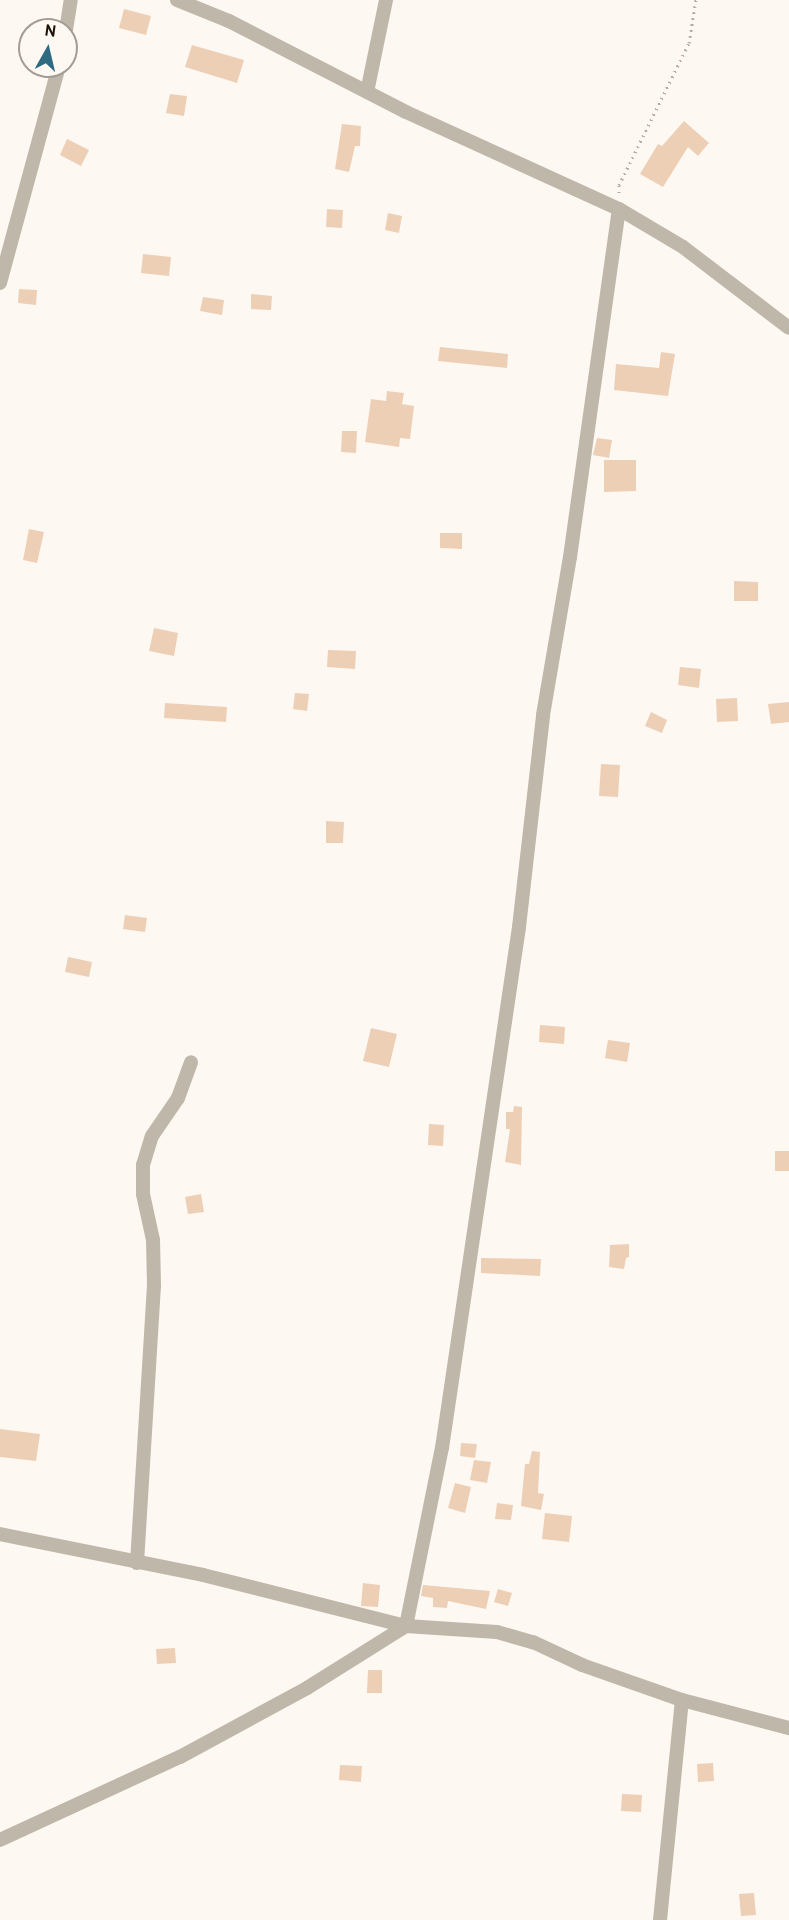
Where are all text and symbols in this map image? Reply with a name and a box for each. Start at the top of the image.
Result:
north arrow [18,18,78,78]
text: N [43,21,57,43]

